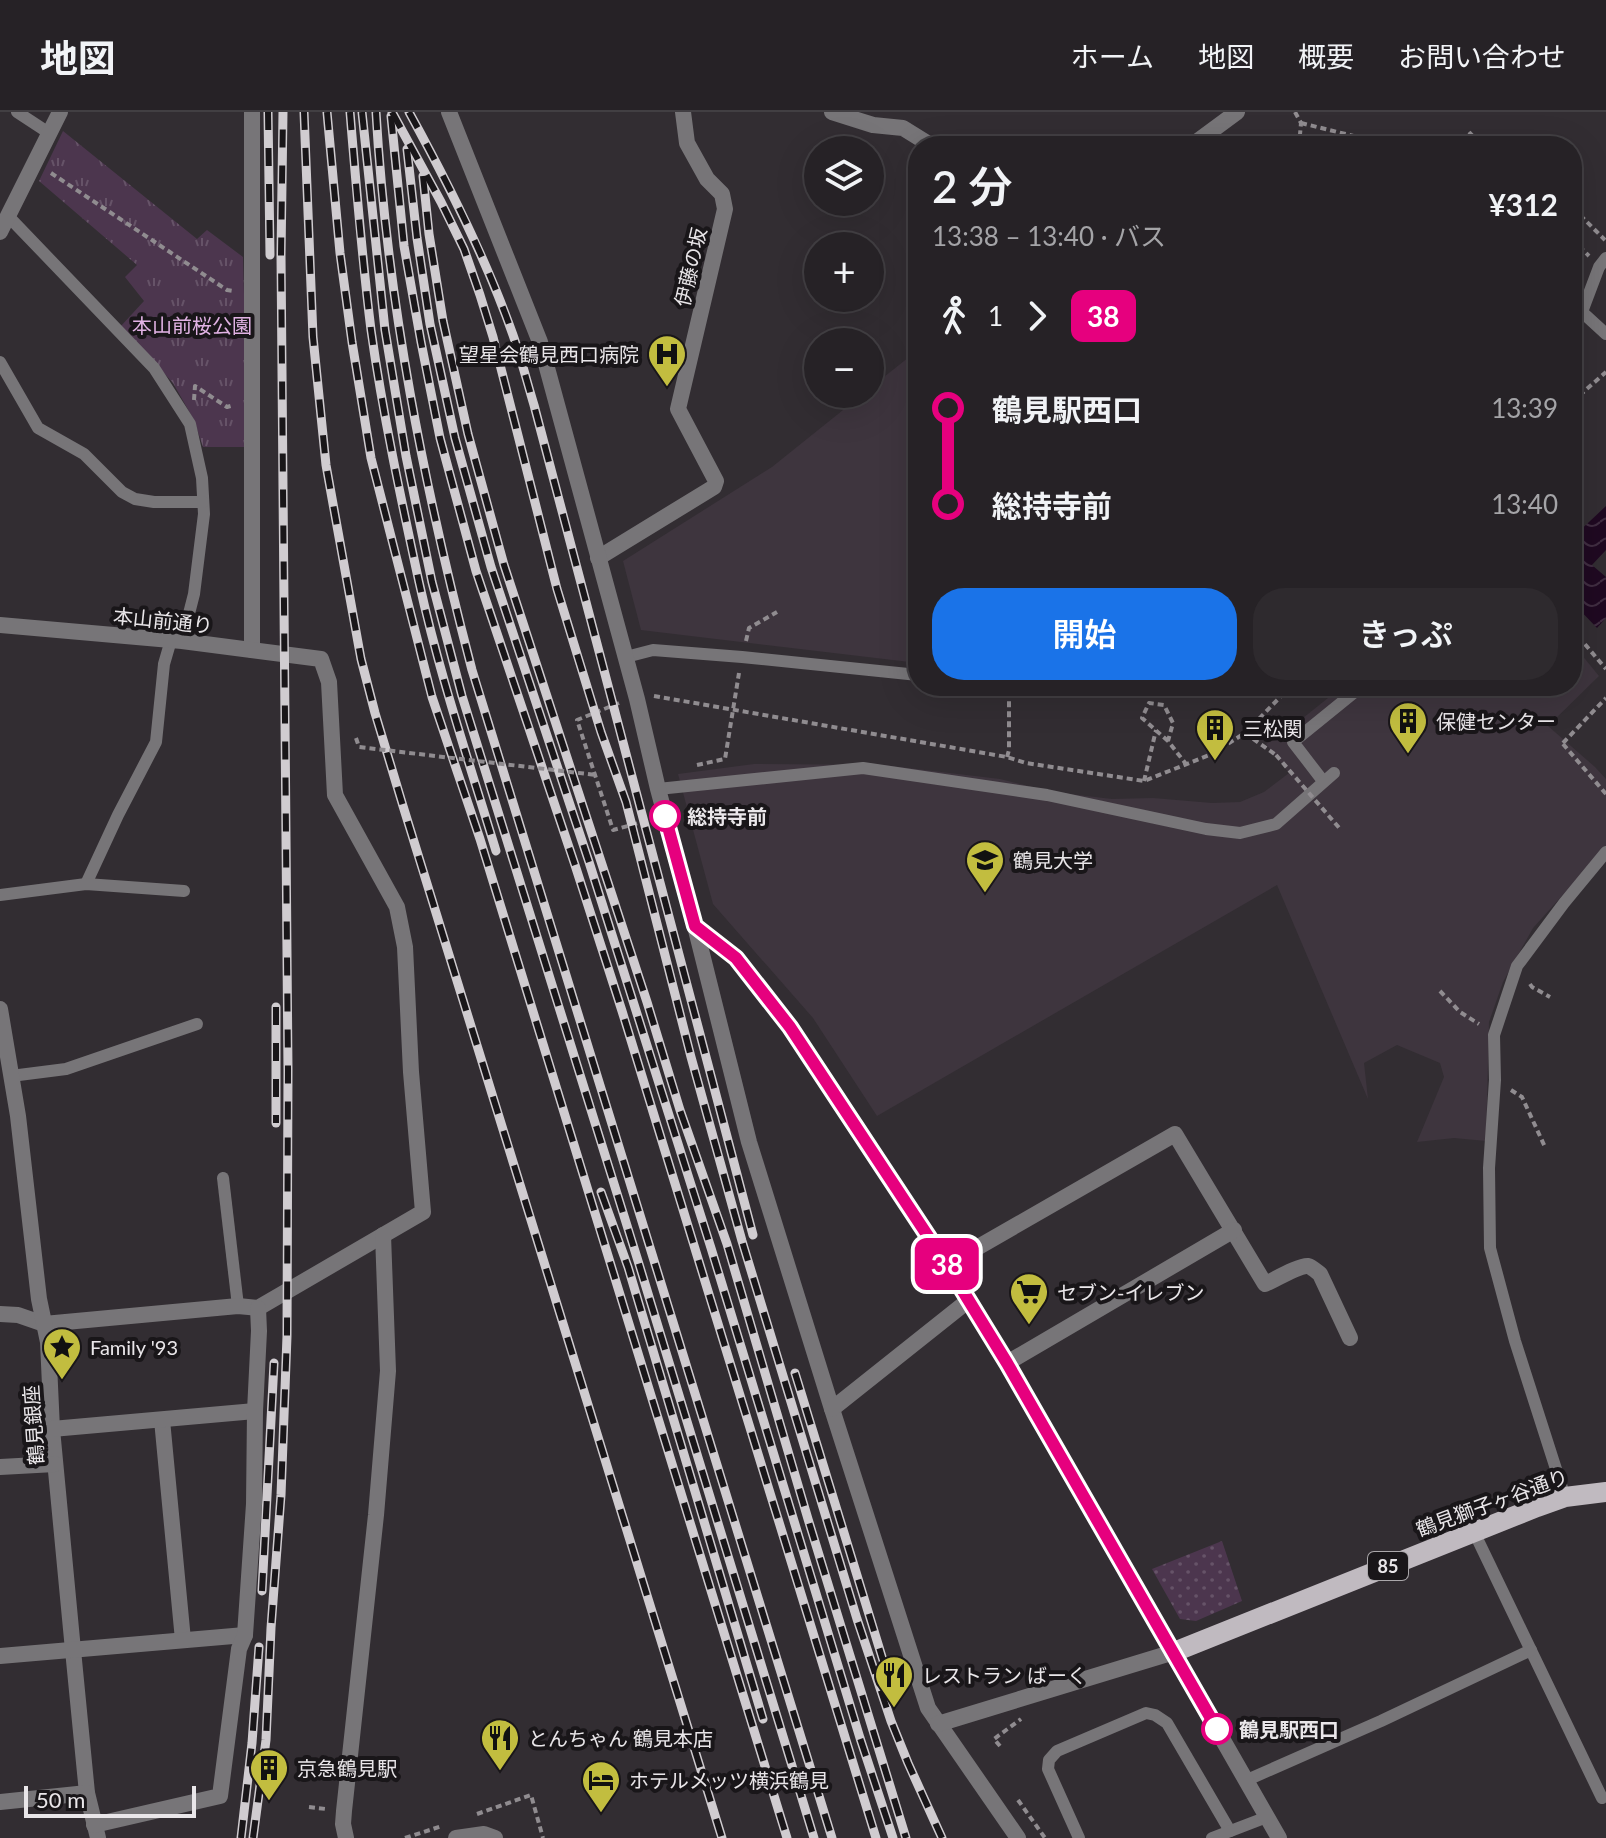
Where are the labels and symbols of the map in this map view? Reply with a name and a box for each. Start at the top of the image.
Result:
street label: 伊藤の坂 [669,225,711,309]
park label: 本山前桜公園 [132,313,252,337]
hospital icon: 望星会鶴見西口病院 [646,333,688,388]
place label: 望星会鶴見西口病院 [459,342,639,366]
street label: 本山前通り [112,603,214,637]
building icon: 保健センター [1387,700,1429,755]
building icon: 三松関 [1194,707,1236,762]
place label: 保健センター [1436,709,1556,733]
place label: 三松関 [1243,716,1303,740]
marker: 総持寺前 [650,801,680,831]
place label: 総持寺前 [687,804,767,828]
school or university icon: 鶴見大学 [964,839,1006,894]
place label: 鶴見大学 [1013,848,1093,872]
line badge: 38 [911,1238,983,1290]
supermarket icon: セブン-イレブン [1008,1271,1050,1326]
place label: セブン-イレブン [1057,1280,1204,1304]
place icon: Family '93 [41,1326,83,1381]
place label: Family '93 [90,1335,178,1359]
street label: 鶴見銀座 [18,1384,48,1466]
street label: 鶴見獅子ヶ谷通り [1413,1463,1571,1541]
road number: 85 [1368,1552,1408,1580]
restaurant icon: レストラン ばーく [873,1654,915,1709]
place label: レストラン ばーく [922,1663,1087,1687]
marker: 鶴見駅西口 [1202,1714,1232,1744]
restaurant icon: とんちゃん 鶴見本店 [479,1717,521,1772]
place label: 鶴見駅西口 [1239,1717,1339,1741]
place label: とんちゃん 鶴見本店 [528,1726,713,1750]
building icon: 京急鶴見駅 [248,1747,290,1802]
place label: 京急鶴見駅 [297,1756,397,1780]
hotel icon: ホテルメッツ横浜鶴見 [580,1759,622,1814]
place label: ホテルメッツ横浜鶴見 [629,1768,829,1792]
scale bar [24,1782,196,1818]

